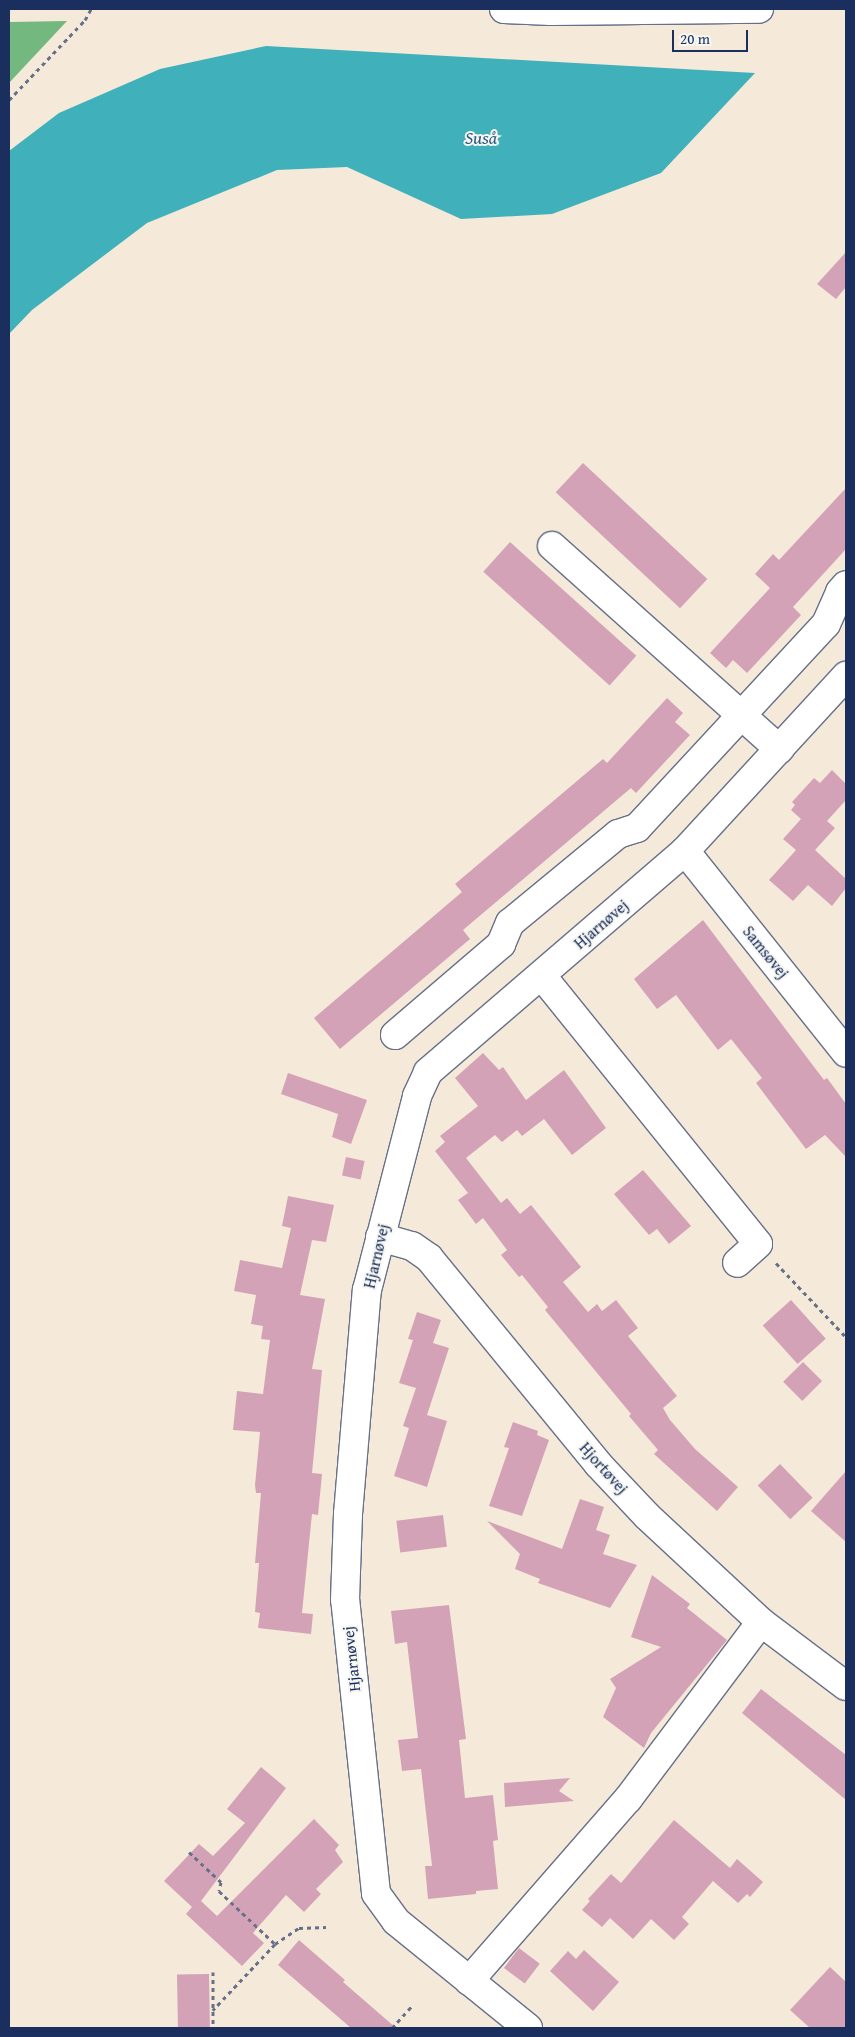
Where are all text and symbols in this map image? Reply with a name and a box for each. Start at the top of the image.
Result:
scale bar [675,20,751,52]
text: 20 m [680,28,710,49]
water label: Suså [465,127,497,149]
street label: Hjarnøvej [570,895,632,953]
street label: Samsøvej [739,922,793,982]
street label: Hjarnøvej [359,1222,393,1290]
street label: Hjortøvej [576,1438,632,1498]
street label: Hjarnøvej [338,1625,364,1693]

